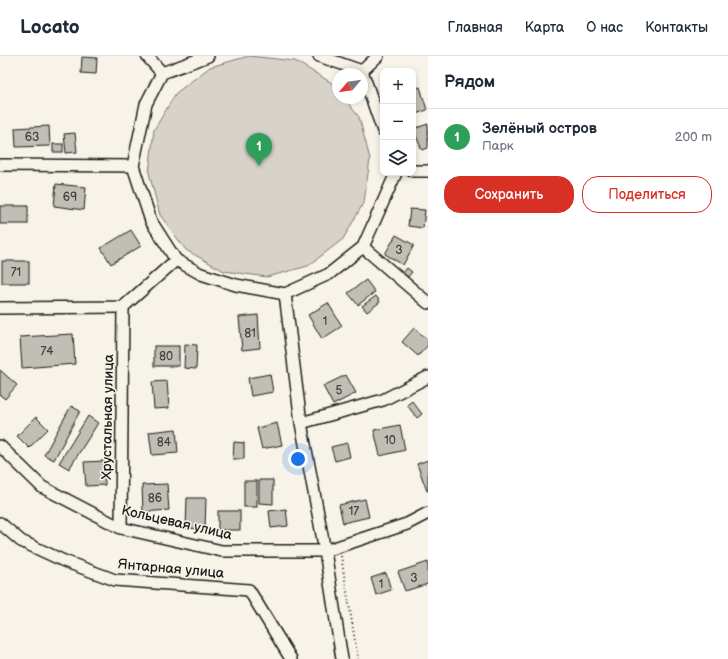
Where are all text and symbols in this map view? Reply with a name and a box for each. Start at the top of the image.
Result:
text: Locato [20,16,80,39]
text: Главная [448,19,503,36]
text: Карта [525,19,564,36]
text: О нас [586,19,623,36]
text: Контакты [645,19,708,36]
north arrow [332,68,368,104]
map controls [380,68,416,176]
button: + [380,68,416,104]
text: Рядом [444,72,495,92]
button: − [380,104,416,140]
text: Зелёный остров [482,119,597,138]
text: 1 [454,129,460,145]
text: 200 m [675,129,712,145]
house number: 63 [25,130,39,145]
pin: 1 [246,133,272,166]
text: Парк [482,138,514,154]
button: layers [380,140,416,176]
button: Сохранить [444,176,574,213]
button: Поделиться [582,176,712,213]
house number: 69 [63,190,77,205]
house number: 3 [395,243,403,258]
house number: 71 [11,265,21,280]
house number: 1 [323,314,327,329]
house number: 81 [244,326,256,341]
house number: 74 [40,344,54,359]
house number: 80 [159,349,173,364]
street label: Хрустальная улица [98,353,117,480]
house number: 5 [336,383,343,398]
house number: 10 [384,433,396,448]
house number: 84 [157,435,172,450]
your location [288,449,308,469]
house number: 86 [148,491,162,506]
street label: Кольцевая улица [120,501,235,544]
house number: 17 [349,504,359,519]
street label: Янтарная улица [117,555,226,582]
house number: 3 [410,571,418,586]
house number: 1 [379,577,383,592]

